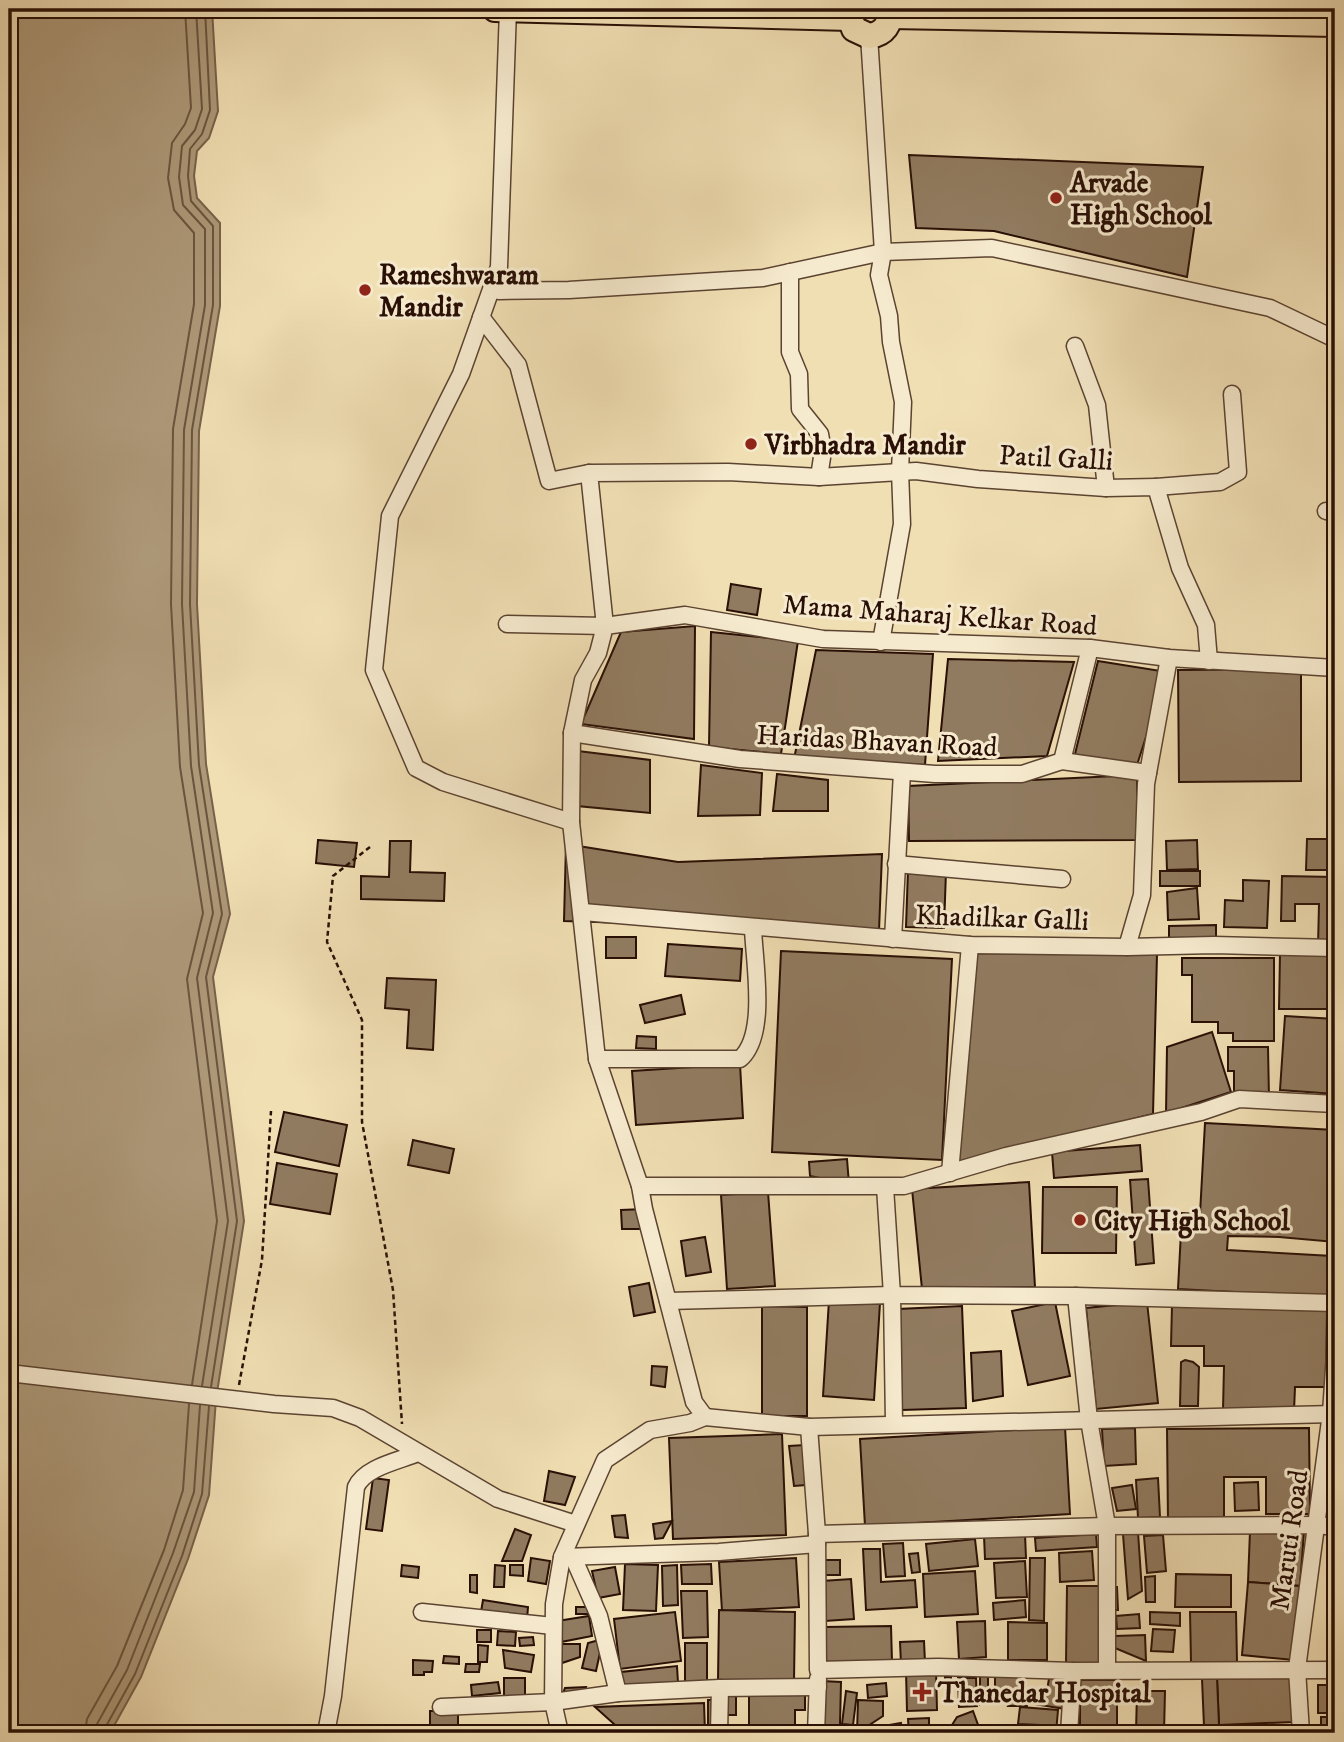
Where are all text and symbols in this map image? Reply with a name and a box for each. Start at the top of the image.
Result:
place label: Arvade High School [1069,166,1213,233]
marker: Arvade High School [1048,190,1064,206]
place label: Rameshwaram Mandir [379,258,539,325]
marker: Rameshwaram Mandir [357,282,373,298]
place label: Virbhadra Mandir [764,428,966,463]
marker: Virbhadra Mandir [743,436,759,452]
street label: Patil Galli [998,438,1114,479]
street label: Mama Maharaj Kelkar Road [782,587,1098,644]
street label: Haridas Bhavan Road [756,718,998,765]
street label: Khadilkar Galli [915,898,1089,939]
place label: City High School [1094,1204,1290,1239]
marker: City High School [1072,1212,1088,1228]
street label: Maruti Road [1262,1468,1317,1613]
place label: Thanedar Hospital [937,1676,1151,1711]
marker: Thanedar Hospital [912,1682,932,1702]

